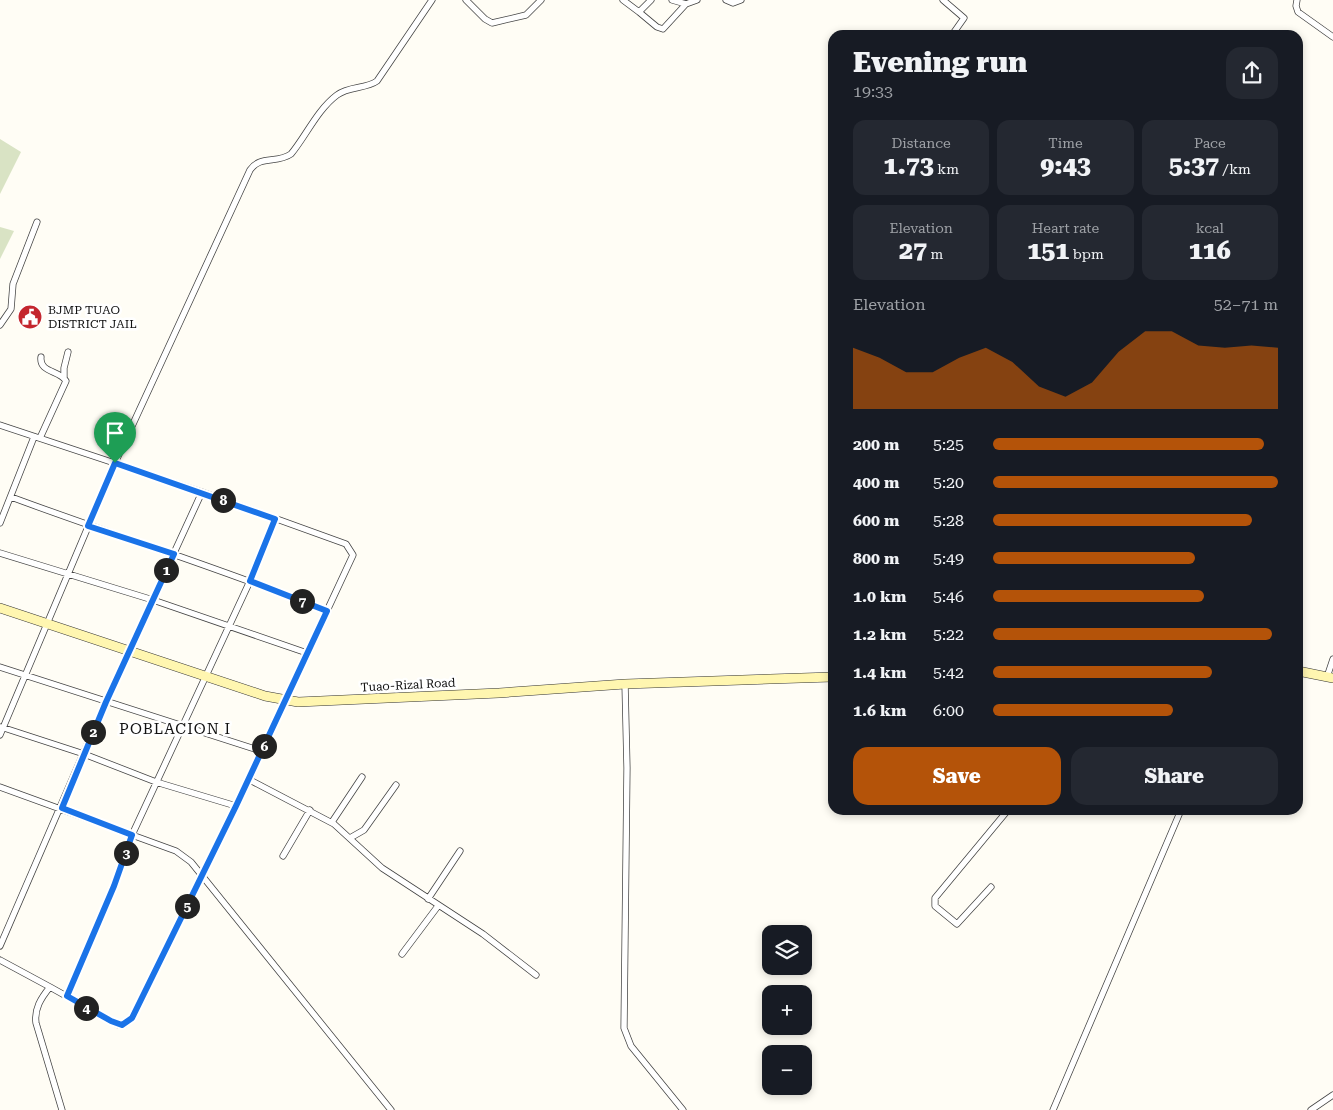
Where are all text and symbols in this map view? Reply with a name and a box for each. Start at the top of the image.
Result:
text: Evening run [853,46,1027,79]
button: share [1226,47,1278,99]
text: 19:33 [853,82,893,101]
text: Distance [892,135,951,151]
text: Time [1048,135,1083,151]
text: Pace [1194,135,1226,151]
text: 1.73 [883,151,934,180]
text: 9:43 [1040,151,1091,180]
text: 5:37 [1169,151,1219,180]
text: km [934,161,959,177]
text: /km [1219,161,1251,177]
text: Elevation [889,220,953,236]
text: Heart rate [1032,220,1099,236]
text: kcal [1196,220,1224,236]
text: 27 [899,236,927,265]
text: 151 [1027,236,1069,265]
text: 116 [1189,236,1231,265]
text: m [927,246,943,262]
text: bpm [1069,246,1104,262]
text: Elevation [853,295,926,314]
text: 52–71 m [1214,295,1278,314]
place label: BJMP TUAO DISTRICT JAIL [48,303,137,331]
public building icon: BJMP TUAO DISTRICT JAIL [17,304,43,330]
pin [94,412,136,463]
icon: arrive [101,419,129,447]
text: 200 m [853,435,899,454]
text: 5:25 [933,435,964,454]
text: 400 m [853,473,899,492]
text: 5:20 [933,473,964,492]
pin: 8 [210,488,236,512]
text: 8 [220,492,227,508]
text: 600 m [853,511,899,530]
text: 5:28 [933,511,964,530]
text: 800 m [853,549,899,568]
text: 5:49 [933,549,964,568]
pin: 1 [154,558,178,582]
text: 1 [163,562,170,578]
text: 1.0 km [853,587,906,606]
text: 5:46 [933,587,964,606]
pin: 7 [290,588,314,614]
text: 7 [299,593,306,609]
text: 1.2 km [853,625,906,644]
text: 5:22 [933,625,964,644]
text: 1.4 km [853,663,906,682]
text: 5:42 [933,663,964,682]
street label: Tuao-Rizal Road [360,676,456,694]
text: 1.6 km [853,701,906,720]
text: 6:00 [933,701,964,720]
pin: 2 [80,720,106,744]
district label: POBLACION I [119,720,231,738]
text: 2 [90,724,97,740]
pin: 6 [252,734,276,758]
text: 6 [261,738,268,754]
button: Save [853,747,1061,805]
button: Share [1071,747,1278,805]
pin: 3 [114,840,138,866]
text: 3 [123,845,130,861]
pin: 5 [174,894,200,918]
text: 5 [184,898,191,914]
map controls [762,925,812,1095]
button: layers [762,925,812,975]
button: + [762,985,812,1035]
pin: 4 [74,996,98,1020]
text: 4 [83,1000,90,1016]
button: − [762,1045,812,1095]

